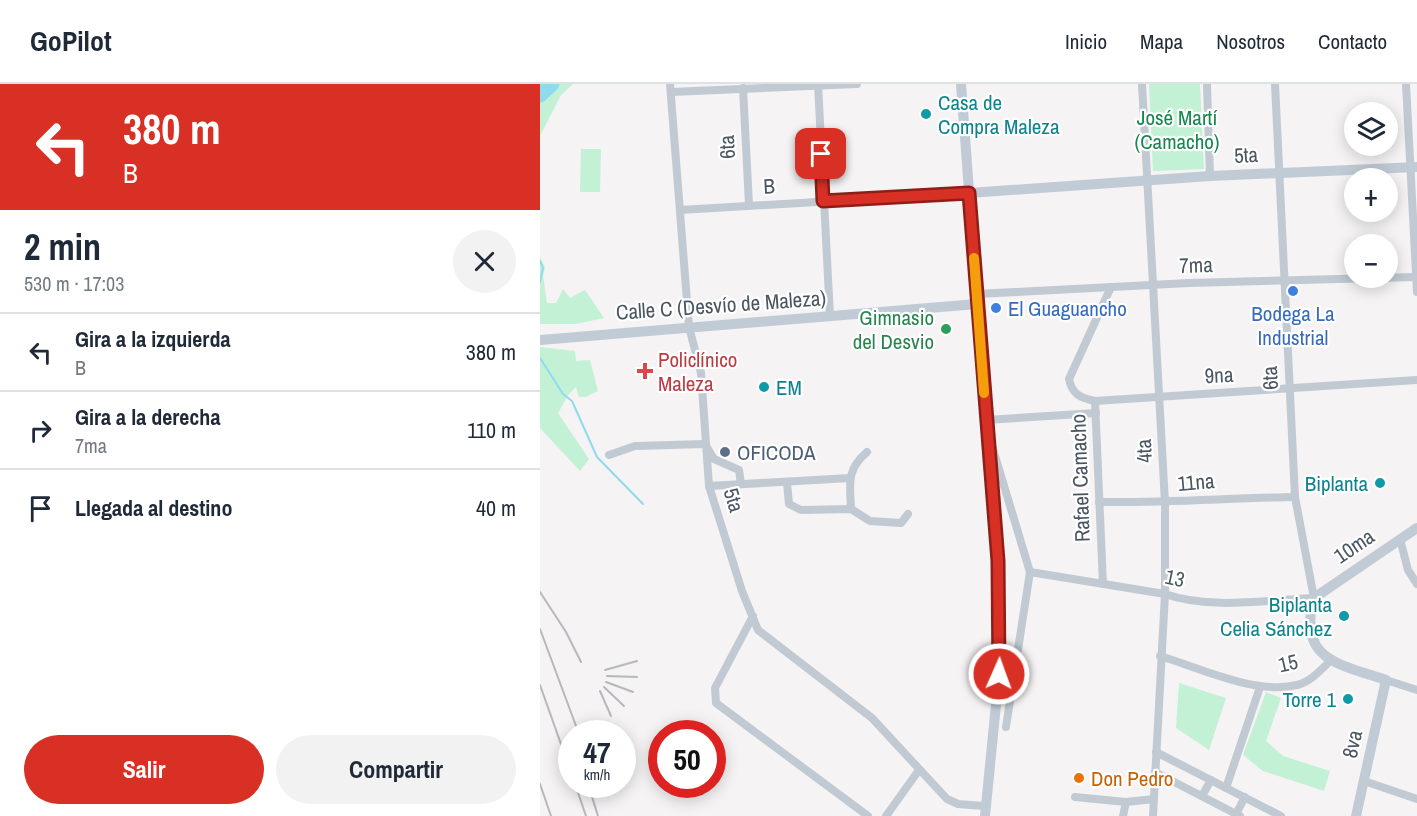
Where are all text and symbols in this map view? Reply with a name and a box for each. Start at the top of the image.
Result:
text: GoPilot [30,22,112,60]
text: Inicio [1065,27,1107,56]
text: Mapa [1140,27,1183,56]
text: Nosotros [1216,27,1285,56]
text: Contacto [1318,27,1387,56]
place label: Casa de Compra Maleza [938,88,1060,141]
text: 380 m [123,101,221,157]
map controls [1344,102,1398,288]
button: layers [1344,102,1398,156]
park label: José Martí (Camacho) [1134,103,1220,156]
marker: Casa de Compra Maleza [919,107,933,121]
icon: left [24,108,102,186]
pin [795,128,846,179]
street label: 6ta [712,134,742,160]
icon: arrive [804,137,837,170]
street label: 5ta [1233,140,1259,170]
text: B [123,155,138,191]
button: + [1344,168,1398,222]
street label: B [762,171,776,201]
text: 2 min [24,223,101,271]
button: close [453,230,516,293]
button: − [1344,234,1398,288]
street label: 7ma [1179,250,1214,280]
text: 530 m · 17:03 [24,270,124,297]
street label: Calle C (Desvío de Maleza) [615,283,827,327]
marker: Bodega La Industrial [1286,284,1300,298]
place label: El Guaguancho [1008,294,1127,323]
place label: Bodega La Industrial [1251,299,1335,352]
marker: El Guaguancho [989,301,1003,315]
place label: Gimnasio del Desvio [853,303,934,356]
marker: Gimnasio del Desvio [939,322,953,336]
text: Gira a la izquierda [75,324,230,354]
icon: left [24,336,57,369]
text: 380 m [466,337,516,367]
place label: Policlínico Maleza [658,345,737,398]
text: B [75,354,86,381]
street label: 9na [1204,360,1235,390]
marker: Policlínico Maleza [636,362,654,380]
street label: 6ta [1255,365,1285,391]
place label: EM [776,373,802,402]
marker: EM [757,380,771,394]
text: Gira a la derecha [75,402,220,432]
street label: Rafael Camacho [1063,413,1097,543]
icon: right [24,414,57,447]
text: 110 m [467,415,516,445]
text: 7ma [75,432,107,459]
place label: OFICODA [737,438,816,467]
street label: 4ta [1129,438,1159,464]
marker: OFICODA [718,445,732,459]
street label: 11na [1176,466,1216,498]
place label: Biplanta [1305,469,1368,498]
marker: Biplanta [1373,476,1387,490]
street label: 5ta [717,484,751,516]
icon: arrive [24,492,57,525]
text: Llegada al destino [75,493,232,523]
text: 40 m [476,493,516,523]
street label: 10ma [1328,522,1380,570]
street label: 13 [1163,562,1187,594]
place label: Biplanta Celia Sánchez [1220,590,1332,643]
marker: Biplanta Celia Sánchez [1337,609,1351,623]
position arrow [967,642,1031,706]
street label: 15 [1275,647,1301,679]
place label: Torre 1 [1282,685,1336,714]
marker: Torre 1 [1341,692,1355,706]
speed limit sign: 50 [648,720,726,798]
street label: 8va [1335,727,1369,761]
text: 47 [583,732,611,772]
button: Salir [24,735,264,804]
button: Compartir [276,735,516,804]
text: km/h [584,764,610,785]
place label: Don Pedro [1091,764,1173,793]
marker: Don Pedro [1072,771,1086,785]

